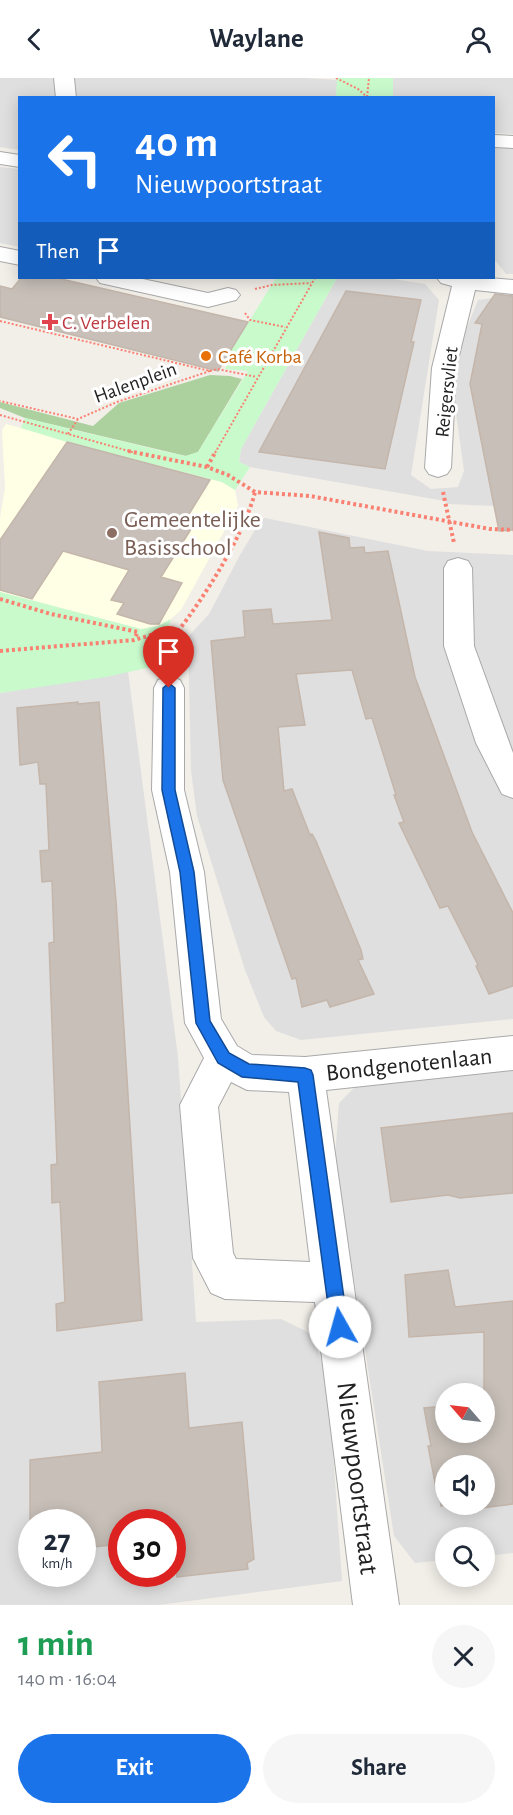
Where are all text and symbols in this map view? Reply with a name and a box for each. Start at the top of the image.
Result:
icon: back [18,23,51,56]
icon: person [462,23,495,56]
text: Waylane [209,25,304,52]
icon: left [36,120,114,198]
text: 40 m [135,122,218,164]
text: Nieuwpoortstraat [135,171,322,198]
icon: arrive [92,234,125,267]
text: Then [36,240,80,262]
place label: C. Verbelen [62,313,150,333]
marker: C. Verbelen [43,315,57,329]
street label: Reigersvliet [432,345,462,438]
place label: Café Korba [218,347,302,367]
marker: Café Korba [199,349,213,363]
street label: Halenplein [91,359,179,407]
place label: Gemeentelijke Basisschool [124,508,261,560]
marker: Gemeentelijke Basisschool [105,526,119,540]
pin [143,626,194,688]
icon: arrive [152,635,185,668]
street label: Bondgenotenlaan [325,1044,493,1086]
position arrow [308,1295,372,1359]
street label: Nieuwpoortstraat [331,1380,383,1576]
north arrow [435,1383,495,1443]
map controls [435,1383,495,1587]
button: sound [435,1455,495,1515]
speed limit sign: 30 [108,1509,186,1587]
text: 27 [43,1526,71,1556]
button: search [435,1527,495,1587]
text: km/h [42,1556,72,1571]
button: close [432,1625,495,1688]
text: 1 min [18,1626,94,1662]
text: 140 m · 16:04 [18,1669,117,1689]
button: Exit [18,1734,251,1803]
button: Share [263,1734,495,1803]

